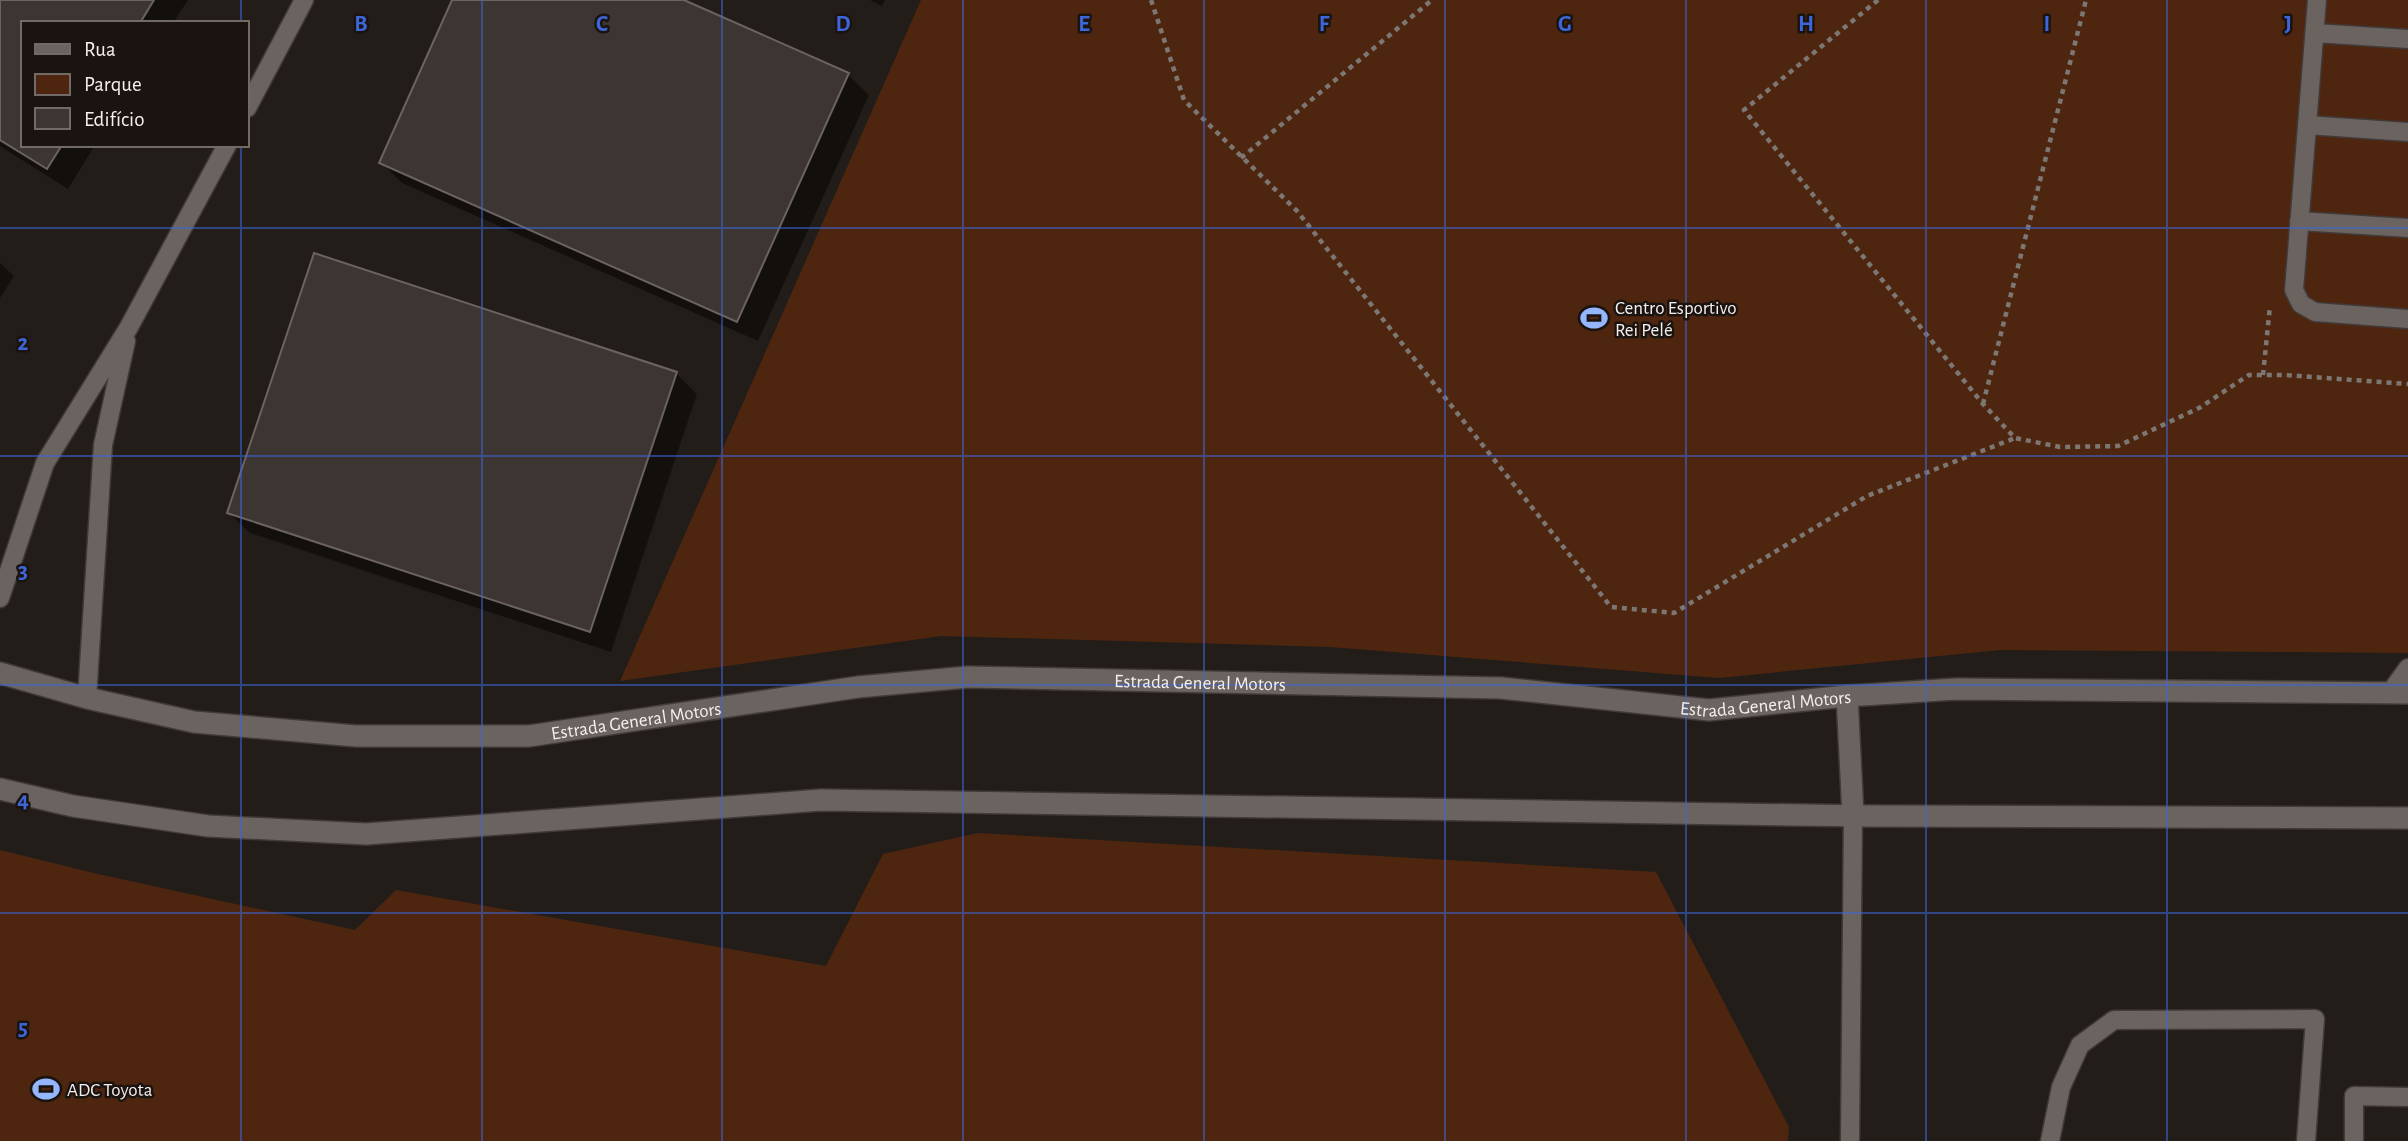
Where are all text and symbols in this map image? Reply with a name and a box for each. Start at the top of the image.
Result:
text: B [354,13,368,36]
text: C [596,13,608,36]
text: D [835,13,851,36]
text: E [1078,13,1090,36]
text: F [1319,13,1330,36]
text: G [1558,13,1572,36]
text: H [1798,13,1814,36]
text: I [2044,13,2050,36]
text: J [2284,13,2292,36]
legend [21,21,248,147]
text: Rua [84,39,116,60]
text: Parque [84,74,142,95]
text: Edifício [84,109,144,130]
place label: Centro Esportivo Rei Pelé [1615,299,1737,340]
sports icon: Centro Esportivo Rei Pelé [1579,303,1609,333]
text: 2 [18,332,29,355]
text: 3 [18,560,28,583]
street label: Estrada General Motors [1114,672,1286,695]
street label: Estrada General Motors [1679,688,1852,721]
street label: Estrada General Motors [550,699,723,744]
text: 4 [17,789,29,812]
text: 5 [18,1017,28,1040]
sports icon: ADC Toyota [31,1074,61,1104]
place label: ADC Toyota [67,1081,153,1100]

